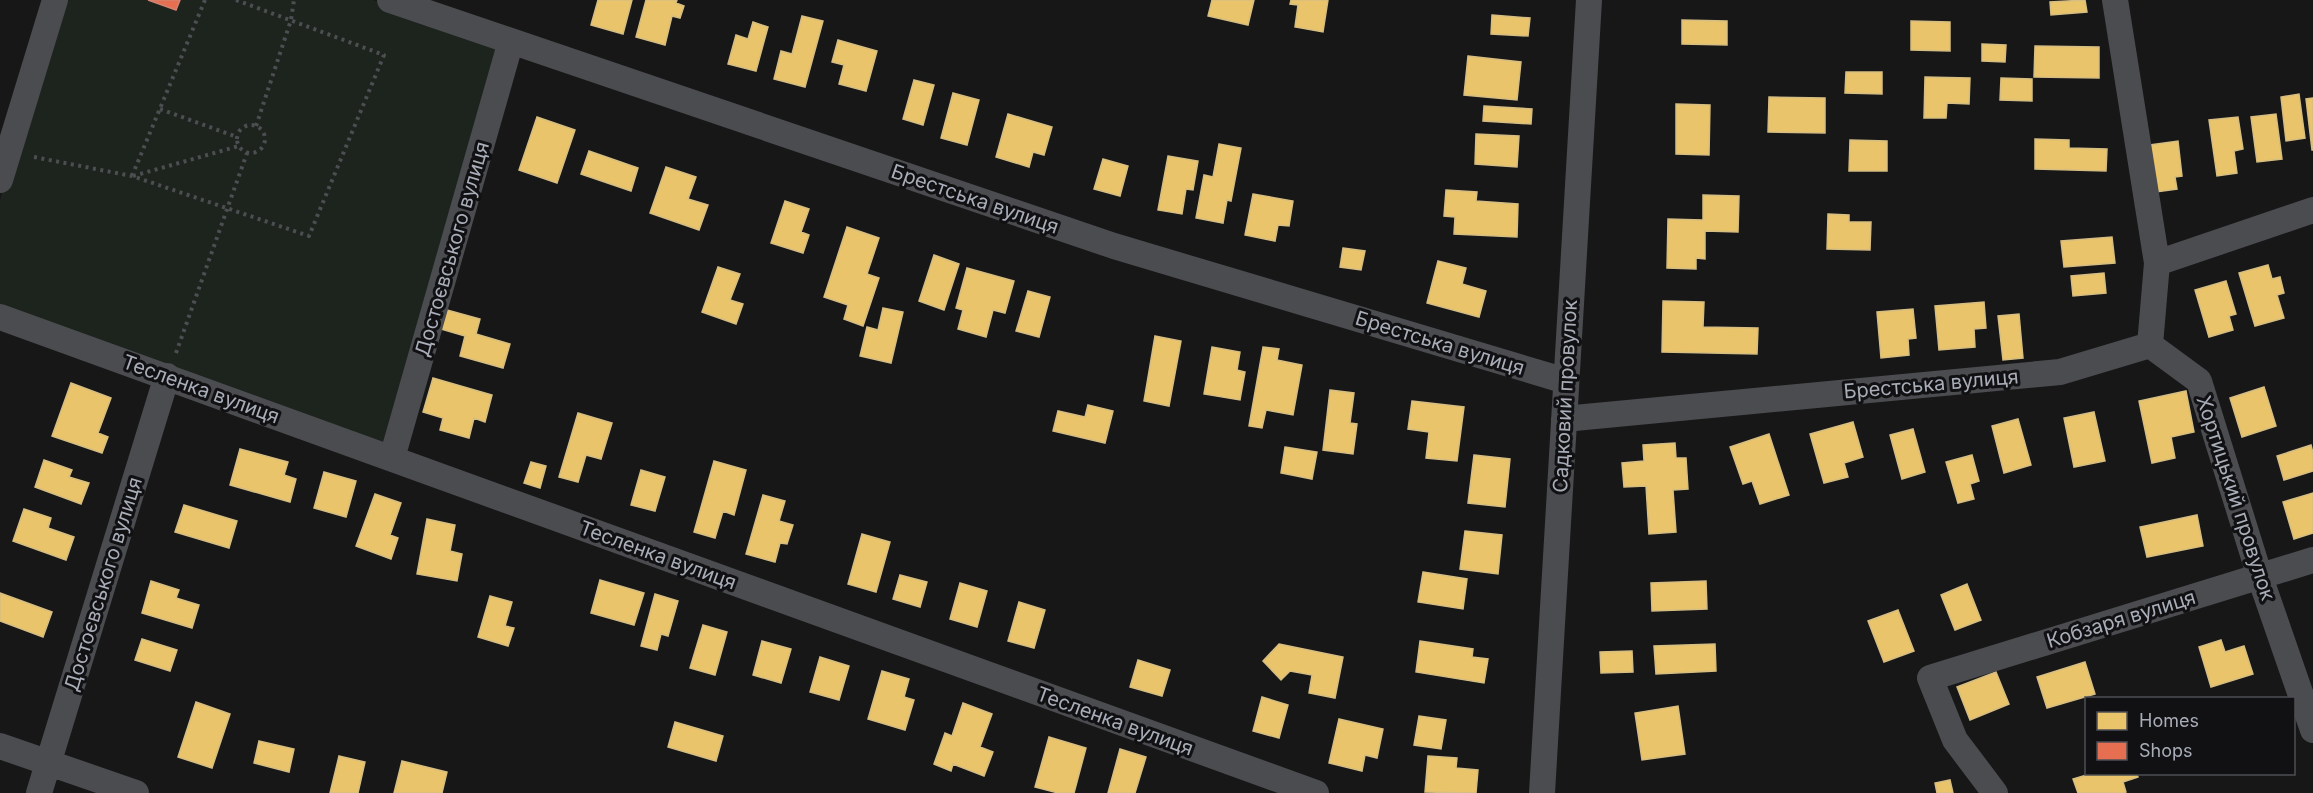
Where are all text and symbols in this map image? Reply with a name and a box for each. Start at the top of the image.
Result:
street label: Достоєвського вулиця [410,139,494,359]
street label: Брестська вулиця [888,159,1062,239]
street label: Садковий провулок [1548,299,1582,493]
street label: Брестська вулиця [1353,306,1527,380]
street label: Тесленка вулиця [119,349,283,429]
street label: Брестська вулиця [1843,364,2019,404]
street label: Хортицький провулок [2192,393,2281,604]
street label: Достоєвського вулиця [59,474,147,694]
street label: Тесленка вулиця [576,515,740,595]
street label: Кобзаря вулиця [2044,585,2198,653]
street label: Тесленка вулиця [1033,681,1197,761]
legend [2085,697,2295,775]
text: Homes [2139,710,2199,731]
text: Shops [2139,740,2193,761]

